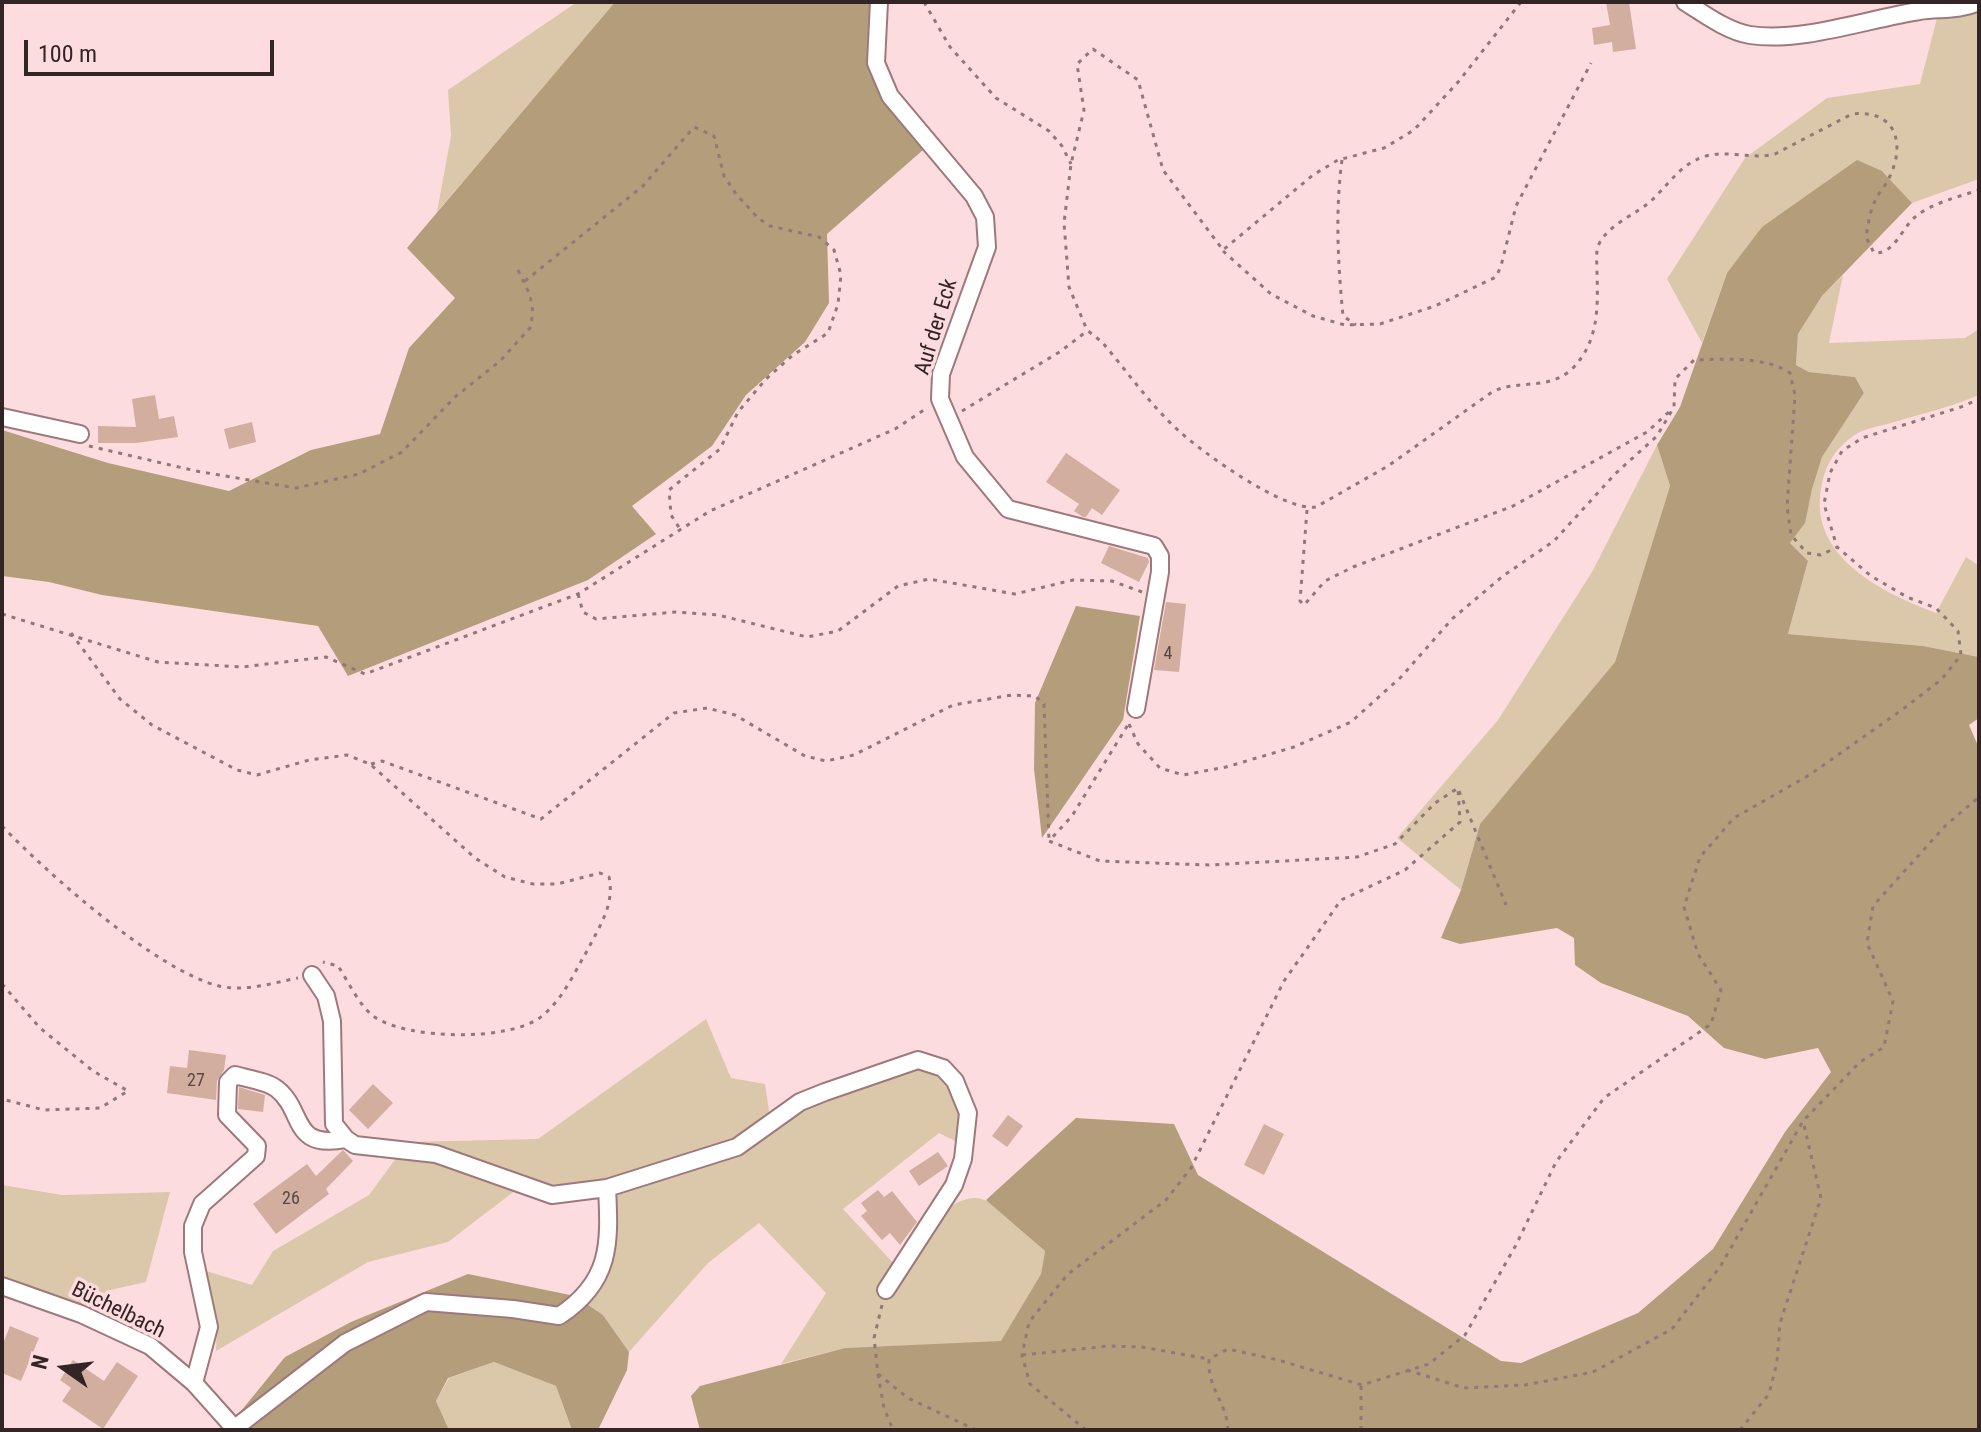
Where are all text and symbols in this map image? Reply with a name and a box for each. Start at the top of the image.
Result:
scale bar [28,24,278,74]
text: 100 m [38,40,97,68]
street label: Auf der Eck [910,276,964,378]
house number: 4 [1164,643,1172,665]
house number: 27 [187,1070,205,1092]
house number: 26 [282,1188,300,1210]
street label: Büchelbach [67,1277,169,1345]
north arrow [24,1328,104,1408]
text: N [26,1353,54,1372]

